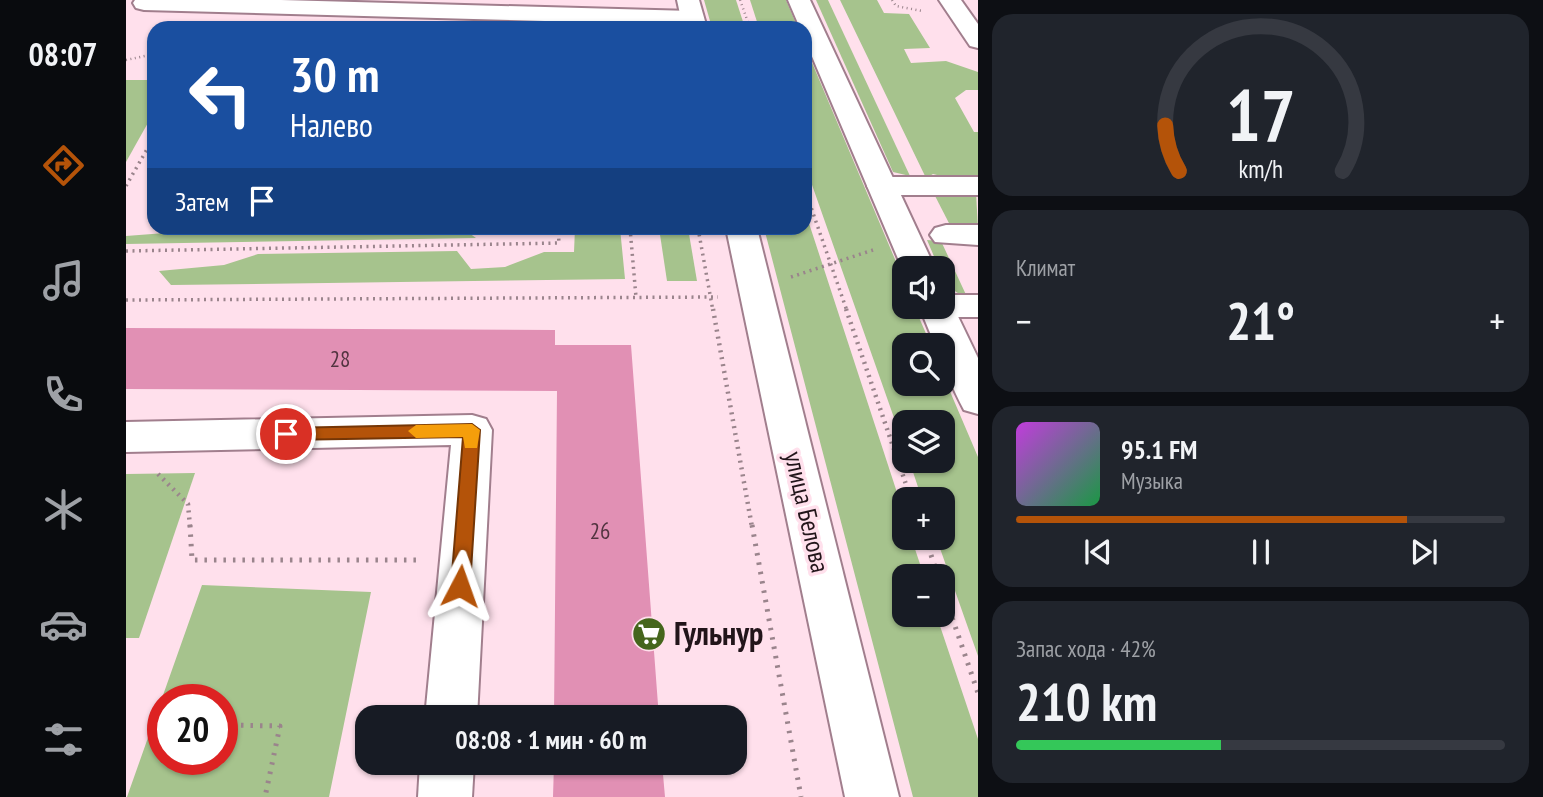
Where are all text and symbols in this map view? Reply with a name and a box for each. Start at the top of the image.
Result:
text: 08:07 [28,33,98,75]
text: 30 m [290,42,379,106]
icon: left [175,49,266,140]
text: 17 [1226,67,1295,161]
text: Налево [290,104,373,146]
icon: directions [39,141,88,190]
text: km/h [1238,153,1283,185]
icon: arrive [243,182,281,220]
text: Затем [175,185,229,218]
text: Климат [1016,253,1075,282]
icon: music [39,256,88,305]
map controls [892,256,955,627]
button: sound [892,256,955,319]
text: 21° [1226,287,1295,354]
text: − [1016,296,1032,345]
text: + [1489,296,1505,345]
button: search [892,333,955,396]
house number: 28 [330,344,350,373]
icon: phone [39,370,88,419]
pin [256,404,316,464]
button: layers [892,410,955,473]
icon: arrive [267,415,305,453]
text: 95.1 FM [1121,433,1197,466]
street label: улица Белова [778,448,837,576]
text: Музыка [1121,466,1183,495]
icon: climate [39,485,88,534]
button: + [892,487,955,550]
house number: 26 [590,516,610,545]
icon: previous [1079,533,1117,571]
icon: pause [1242,533,1280,571]
icon: next [1405,533,1443,571]
position arrow [423,549,497,623]
button: − [892,564,955,627]
icon: car [39,600,88,649]
place label: Гульнур [674,612,763,654]
supermarket icon: Гульнур [630,615,668,653]
text: Запас хода · 42% [1016,634,1156,663]
text: 210 km [1016,668,1157,735]
speed limit sign: 20 [147,684,238,775]
icon: filters [39,715,88,764]
text: 08:08 · 1 мин · 60 m [455,723,647,756]

